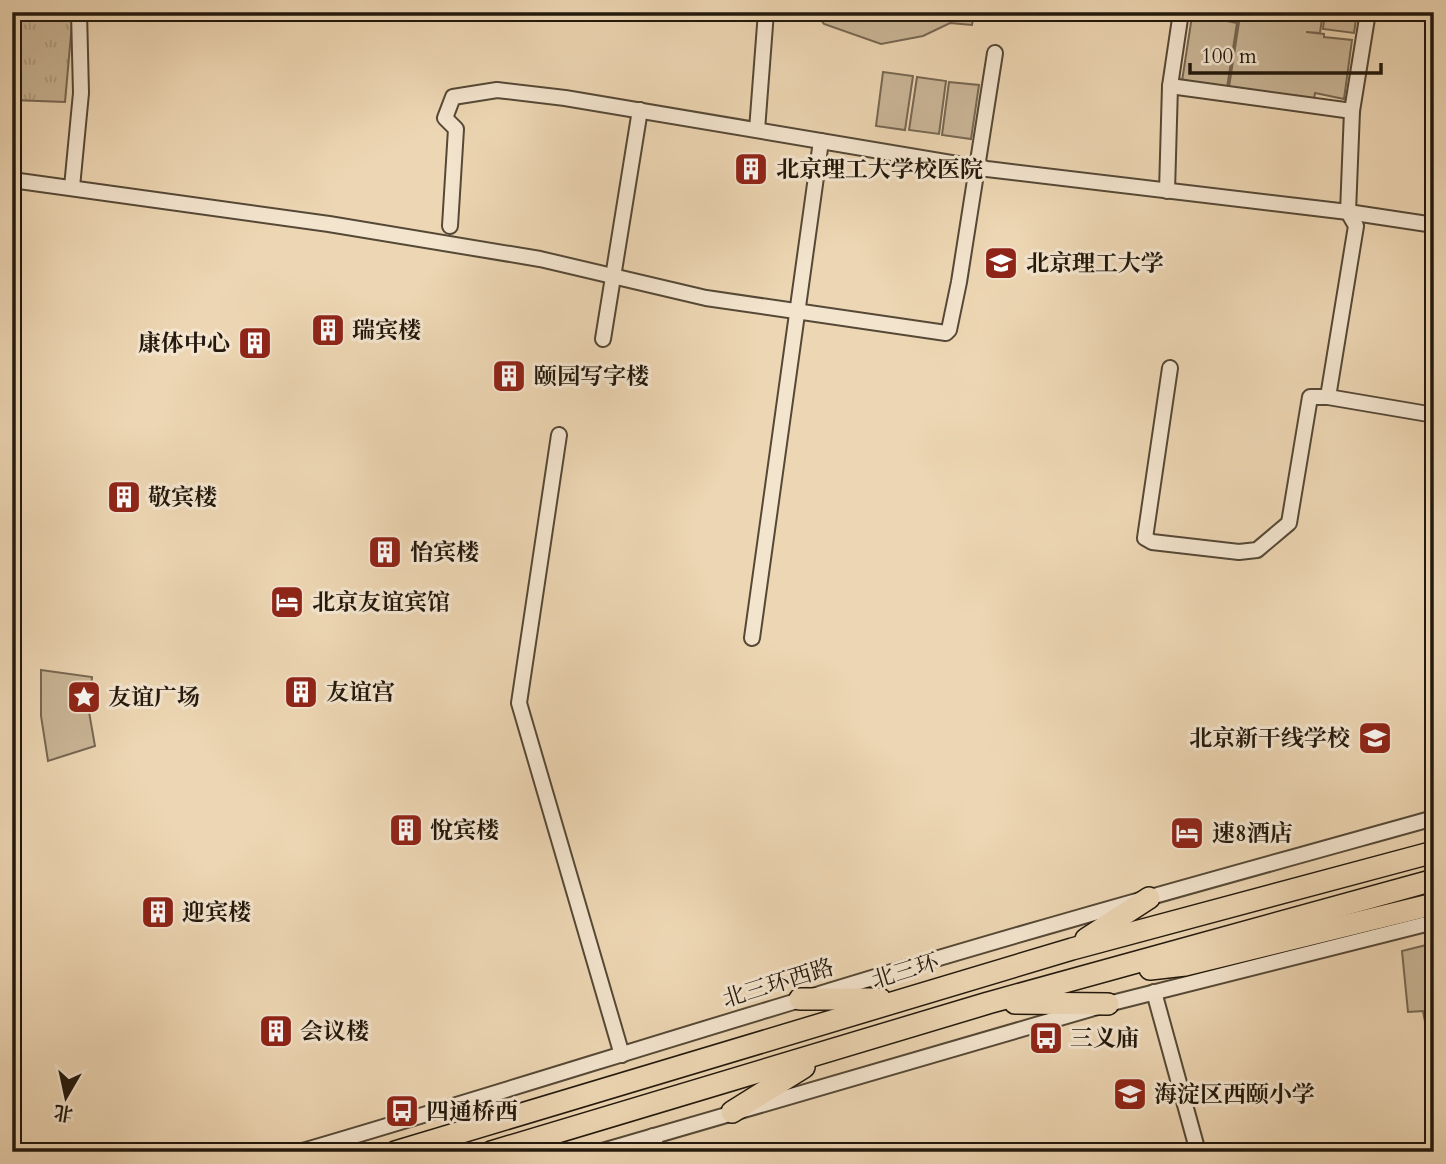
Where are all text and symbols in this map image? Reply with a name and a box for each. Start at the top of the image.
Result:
scale bar [1190,32,1381,76]
text: 100 m [1201,42,1257,71]
building icon: 北京理工大学校医院 [732,150,770,188]
place label: 北京理工大学校医院 [776,154,983,185]
school or university icon: 北京理工大学 [982,244,1020,282]
place label: 北京理工大学 [1026,248,1164,279]
building icon: 瑞宾楼 [309,311,347,349]
place label: 瑞宾楼 [352,315,421,346]
building icon: 康体中心 [236,324,274,362]
place label: 康体中心 [138,328,230,359]
building icon: 颐园写字楼 [490,357,528,395]
place label: 颐园写字楼 [534,361,649,392]
building icon: 敬宾楼 [105,478,143,516]
place label: 敬宾楼 [148,482,217,513]
building icon: 怡宾楼 [366,533,404,571]
place label: 怡宾楼 [410,537,479,568]
hotel icon: 北京友谊宾馆 [268,583,306,621]
place label: 北京友谊宾馆 [312,587,450,618]
building icon: 友谊宫 [282,673,320,711]
place label: 友谊宫 [326,677,395,708]
place icon: 友谊广场 [65,678,103,716]
place label: 友谊广场 [108,682,200,713]
school or university icon: 北京新干线学校 [1356,719,1394,757]
place label: 北京新干线学校 [1189,723,1350,754]
building icon: 悅宾楼 [387,811,425,849]
hotel icon: 速8酒店 [1168,814,1206,852]
place label: 悅宾楼 [430,815,499,846]
place label: 速8酒店 [1212,818,1293,849]
building icon: 迎宾楼 [139,893,177,931]
place label: 迎宾楼 [182,897,251,928]
street label: 北三环 [867,946,943,996]
street label: 北三环西路 [718,951,838,1015]
building icon: 会议楼 [257,1012,295,1050]
place label: 会议楼 [300,1016,369,1047]
bus stop icon: 三义庙 [1027,1019,1065,1057]
place label: 三义庙 [1070,1023,1139,1054]
north arrow [32,1062,102,1132]
school or university icon: 海淀区西颐小学 [1111,1075,1149,1113]
place label: 海淀区西颐小学 [1154,1079,1315,1110]
bus stop icon: 四通桥西 [383,1092,421,1130]
place label: 四通桥西 [426,1096,518,1127]
text: 北 [52,1098,75,1127]

